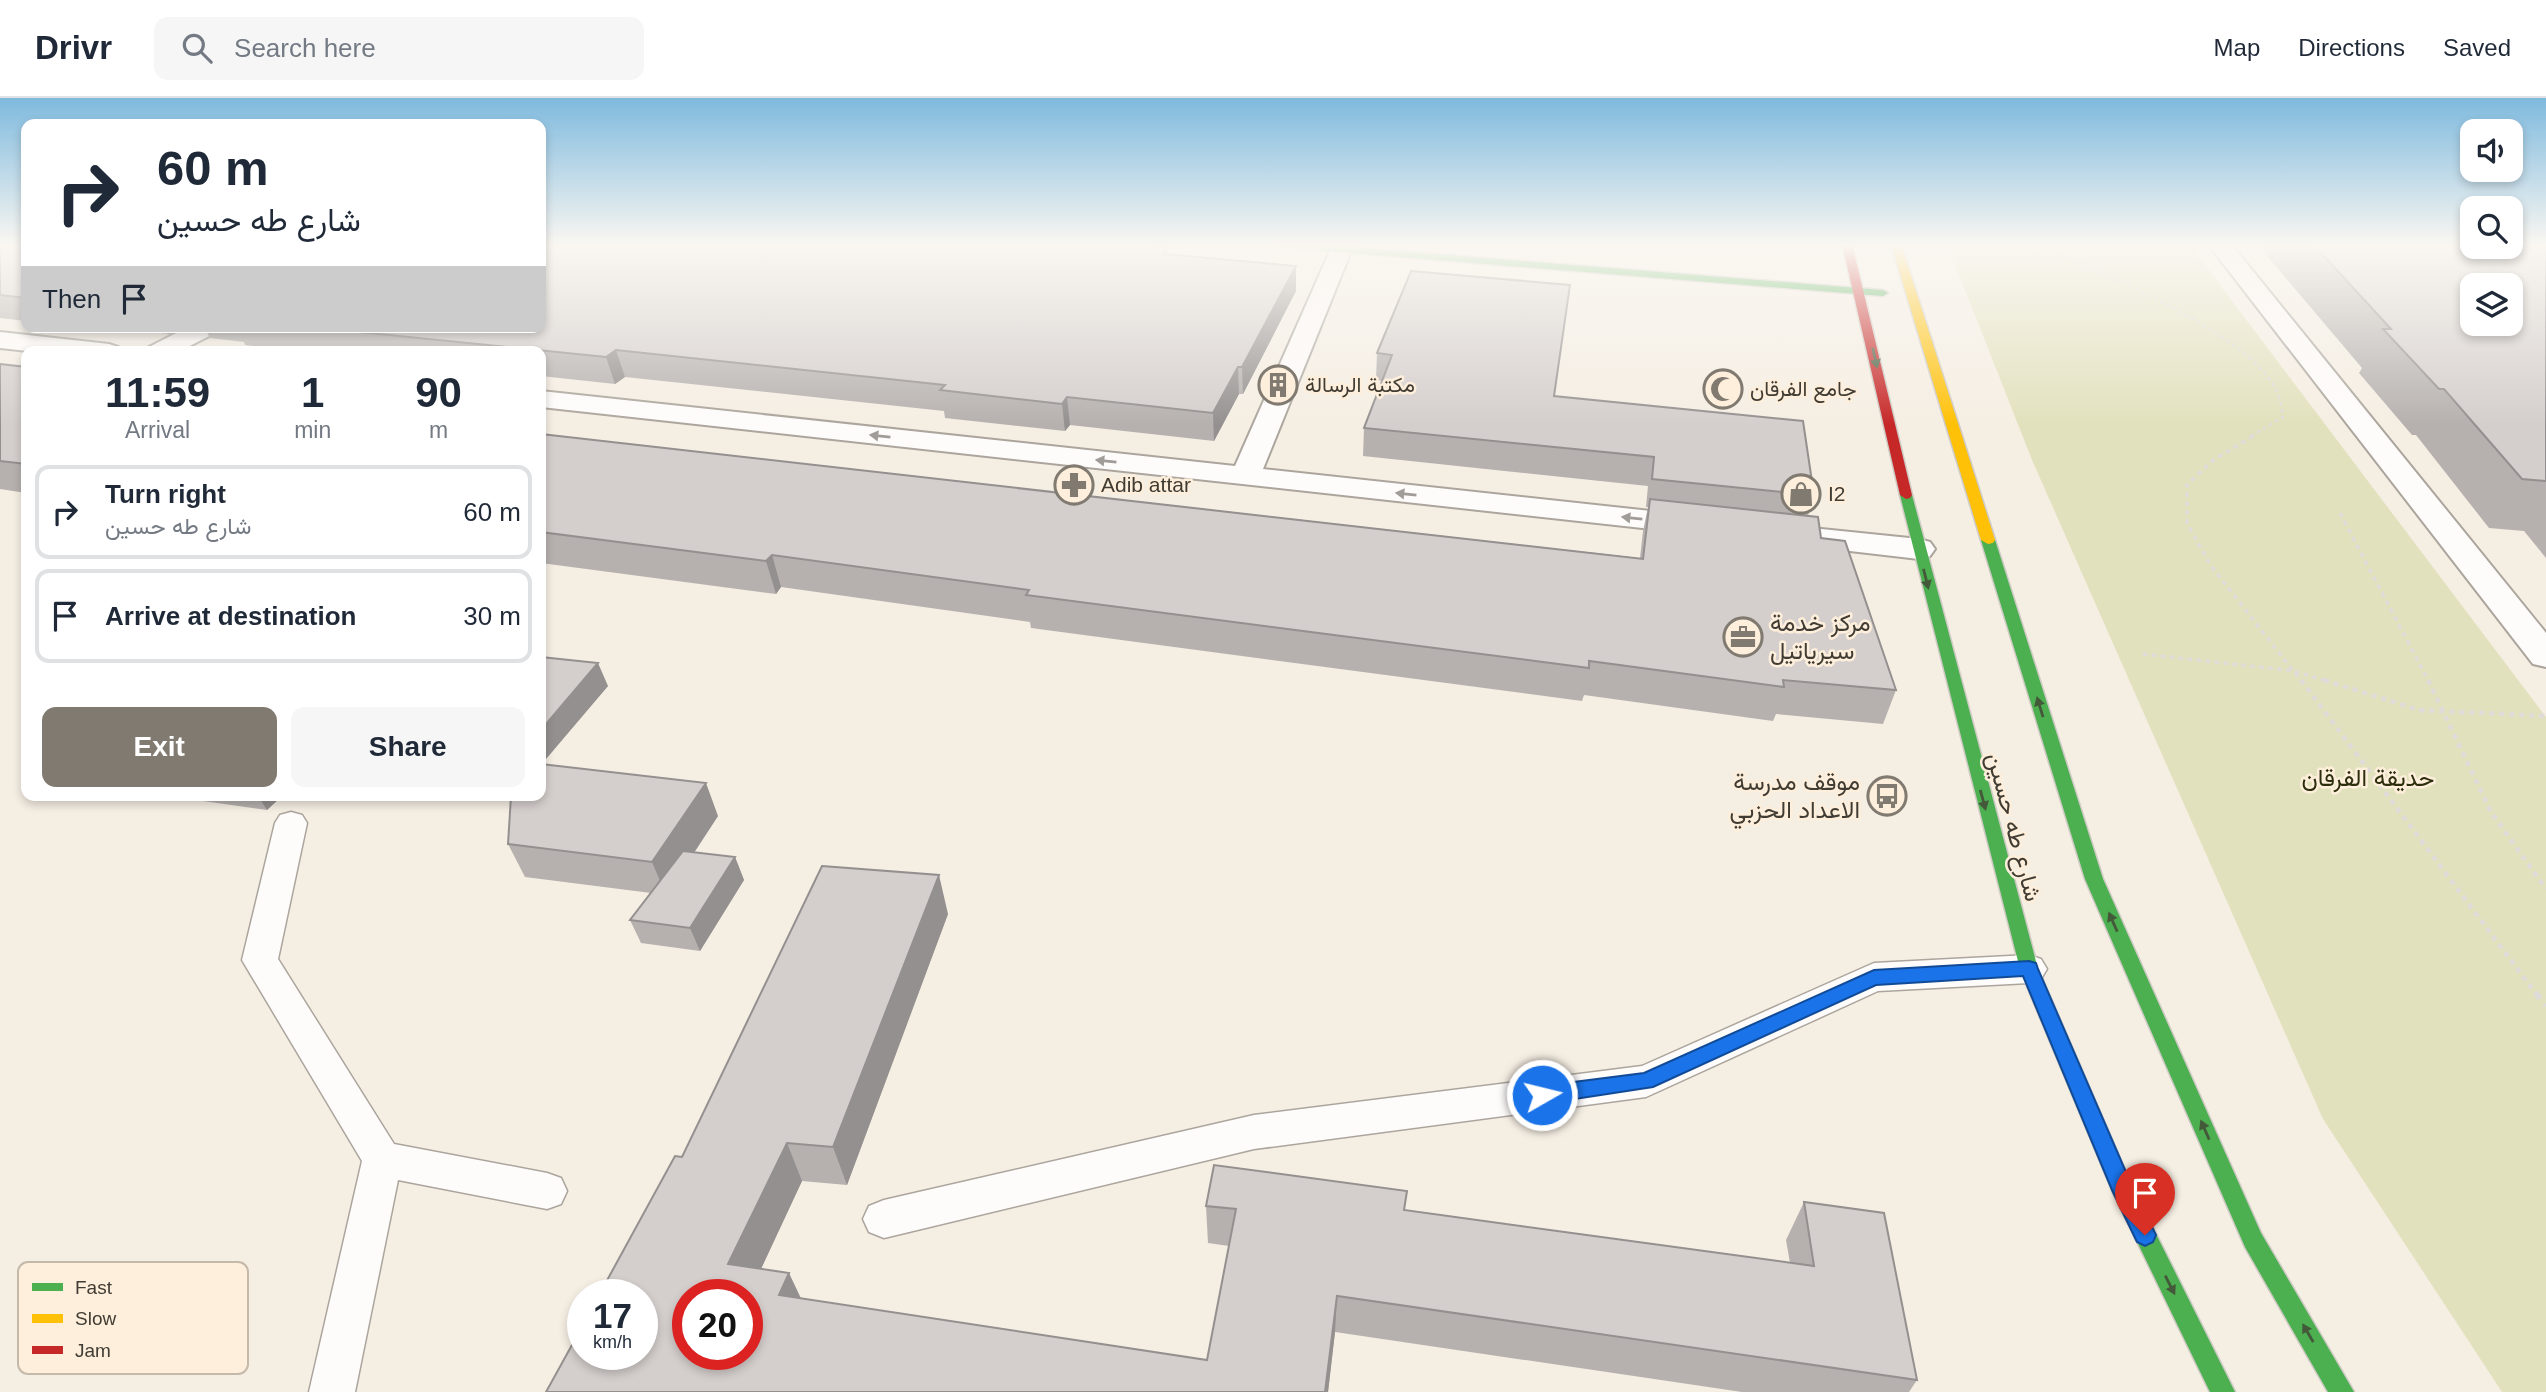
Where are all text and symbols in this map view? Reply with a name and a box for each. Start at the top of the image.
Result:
search box [154,17,644,80]
text: Drivr [35,29,112,66]
icon: search [178,29,216,67]
text: Search here [234,33,376,63]
text: Map [2214,34,2260,61]
text: Directions [2298,34,2405,61]
text: Saved [2443,34,2511,61]
map controls [2460,119,2523,336]
button: sound [2460,119,2523,182]
text: 60 m [157,141,269,195]
icon: right [42,147,133,238]
button: search [2460,196,2523,259]
text: شارع طه حسين [157,202,361,238]
button: layers [2460,273,2523,336]
icon: arrive [115,280,153,318]
text: Then [42,284,101,314]
one-way arrow [1870,347,1881,369]
building icon: مكتبة الرسالة [1257,364,1299,406]
mosque icon: جامع الفرقان [1702,368,1744,410]
text: 11:59 [105,369,210,416]
text: 1 [301,369,324,416]
text: 90 [415,369,462,416]
place label: مكتبة الرسالة [1305,373,1415,398]
place label: جامع الفرقان [1750,377,1857,403]
text: Arrival [125,417,190,443]
text: min [294,417,331,443]
text: m [429,417,448,443]
one-way arrow [869,431,891,442]
one-way arrow [1095,456,1117,467]
pharmacy icon: Adib attar [1053,464,1095,506]
place label: Adib attar [1101,473,1191,496]
shop icon: I2 [1780,473,1822,515]
text: Turn right [105,479,226,509]
place label: I2 [1828,482,1846,505]
one-way arrow [1394,488,1416,499]
icon: right [46,493,84,531]
text: 60 m [463,497,521,527]
text: شارع طه حسين [105,513,252,539]
one-way arrow [1621,513,1643,524]
one-way arrow [1922,569,1932,590]
icon: arrive [46,597,84,635]
text: Arrive at destination [105,601,356,631]
text: 30 m [463,601,521,631]
place label: مركز خدمة سيرياتيل [1770,609,1871,666]
office icon: مركز خدمة سيرياتيل [1722,616,1764,658]
one-way arrow [2035,696,2045,717]
button: Exit [42,707,277,787]
button: Share [291,707,525,787]
street label: شارع طه حسين [1979,750,2047,905]
park label: حديقة الفرقان [2302,764,2434,793]
place label: موقف مدرسة الاعداد الحزبي [1729,768,1860,829]
bus stop icon: موقف مدرسة الاعداد الحزبي [1866,775,1908,817]
one-way arrow [1978,789,1989,811]
one-way arrow [2107,912,2118,933]
position arrow [1505,1058,1579,1132]
one-way arrow [2199,1120,2210,1141]
pin [2115,1163,2175,1235]
icon: arrive [2126,1174,2164,1212]
legend [18,1262,248,1374]
one-way arrow [2164,1275,2176,1295]
text: Fast [75,1277,113,1298]
speed limit sign: 20 [672,1279,763,1370]
text: 17 [593,1296,632,1335]
text: Slow [75,1308,116,1329]
one-way arrow [2302,1323,2314,1343]
text: km/h [593,1332,632,1352]
text: Jam [75,1340,111,1361]

